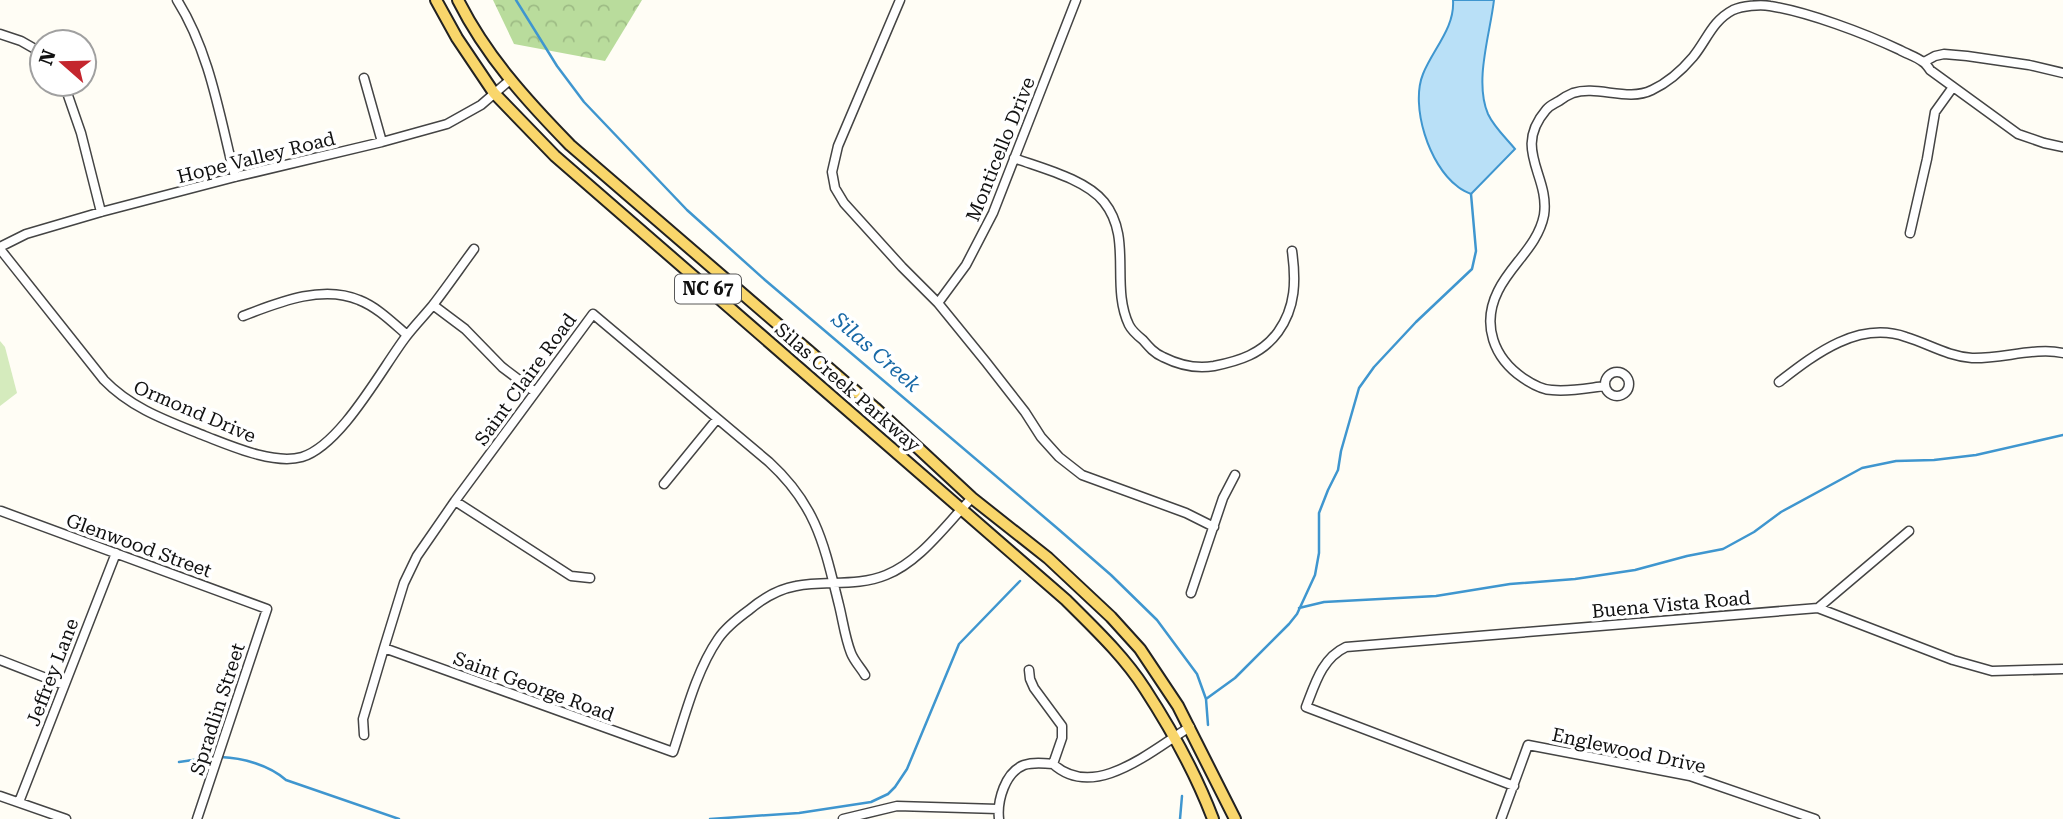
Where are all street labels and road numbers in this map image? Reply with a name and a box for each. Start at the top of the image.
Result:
street label: Monticello Drive [961,74,1040,225]
street label: Hope Valley Road [175,127,338,188]
road number: NC 67 [675,274,741,304]
street label: Saint Claire Road [470,309,581,450]
street label: Silas Creek Parkway [770,318,926,457]
street label: Ormond Drive [130,375,259,448]
street label: Glenwood Street [63,508,215,582]
street label: Buena Vista Road [1591,586,1751,623]
street label: Jeffrey Lane [21,615,84,729]
street label: Spradlin Street [185,640,250,778]
street label: Saint George Road [450,647,617,726]
street label: Englewood Drive [1550,723,1708,778]

